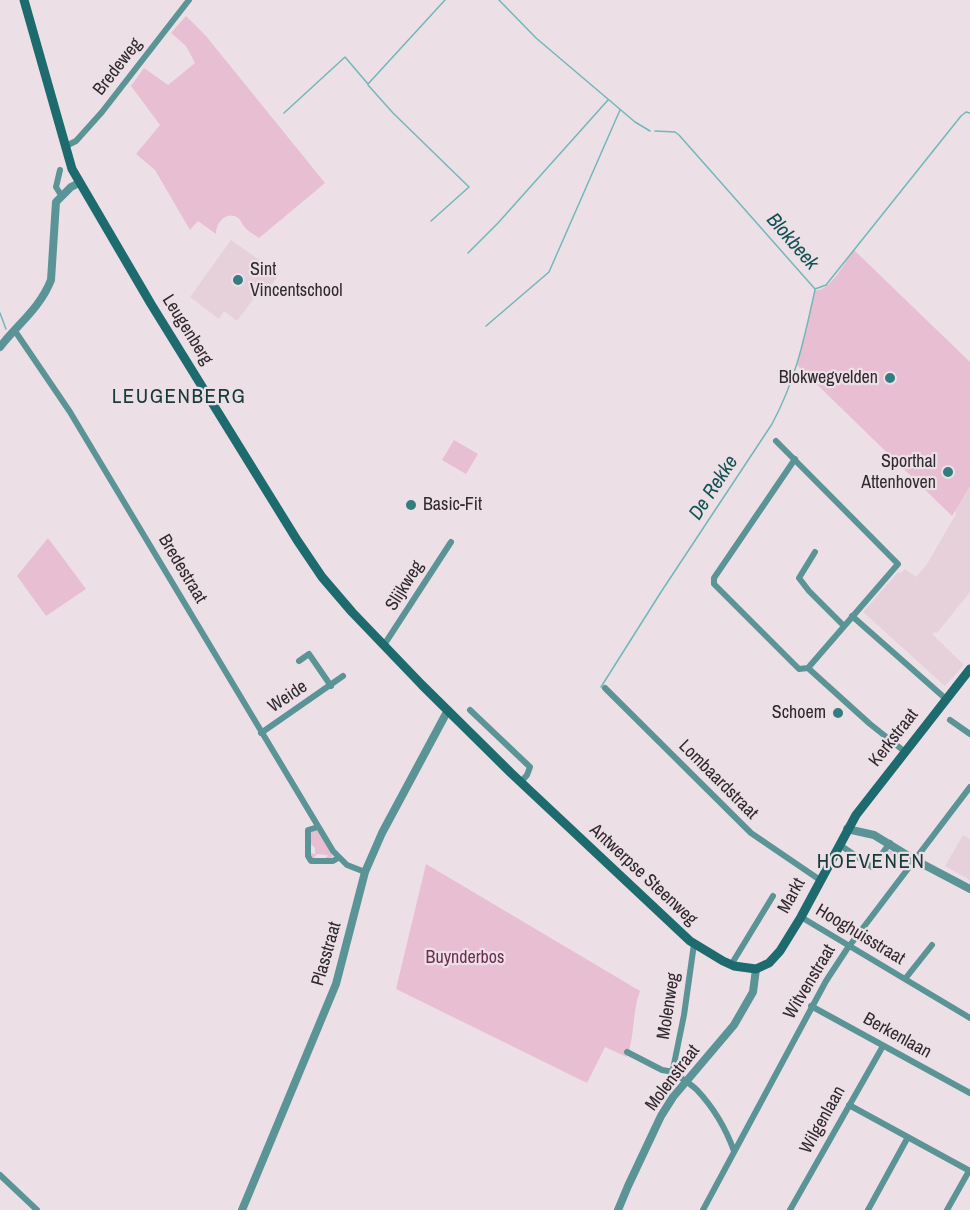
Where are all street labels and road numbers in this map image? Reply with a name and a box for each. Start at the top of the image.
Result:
street label: Bredeweg [89,34,147,100]
street label: Leugenberg [157,291,217,369]
street label: Bredestraat [153,531,211,607]
street label: Slijkweg [381,557,429,615]
street label: Weide [264,676,312,718]
street label: Kerkstraat [865,705,923,771]
street label: Lombaardstraat [674,736,762,824]
street label: Antwerpse Steenweg [585,820,701,930]
street label: Markt [774,875,810,917]
street label: Hooghuisstraat [812,900,908,970]
street label: Plasstraat [308,919,346,989]
street label: Witvenstraat [779,941,841,1023]
street label: Molenweg [653,971,685,1041]
street label: Berkenlaan [859,1008,935,1064]
street label: Molenstraat [641,1041,705,1115]
street label: Wilgenlaan [796,1082,850,1158]

